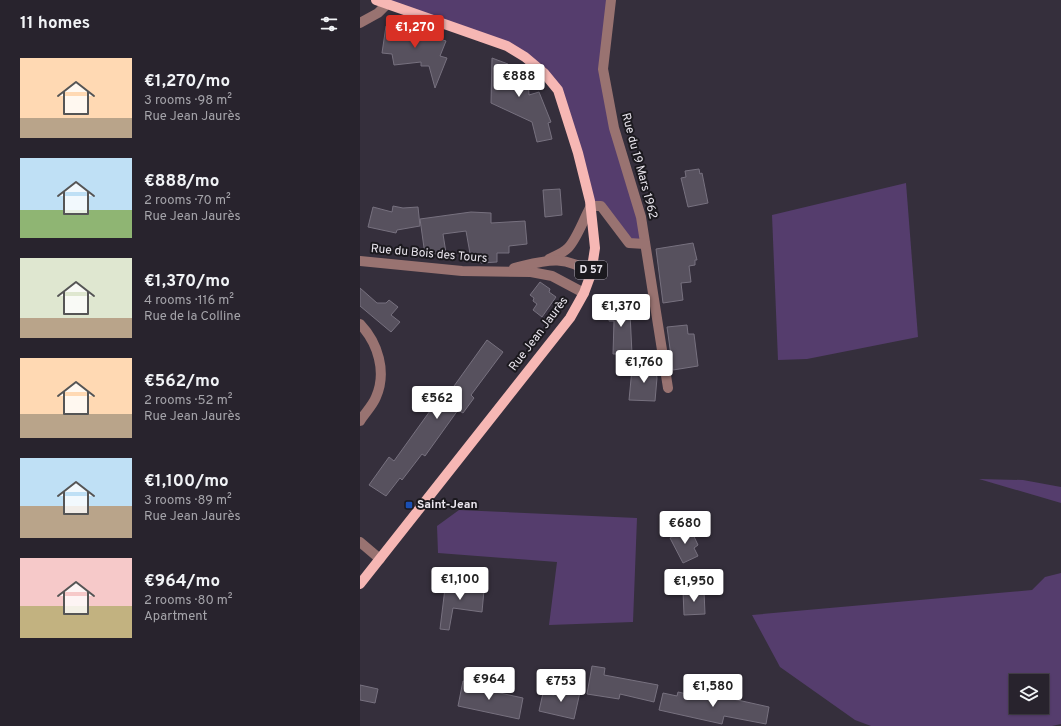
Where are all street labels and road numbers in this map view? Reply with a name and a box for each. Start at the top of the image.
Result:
street label: Rue du 19 Mars 1962 [617,111,661,221]
street label: Rue du Bois des Tours [370,241,488,267]
road number: D 57 [575,261,607,279]
street label: Rue Jean Jaurès [506,294,572,374]

